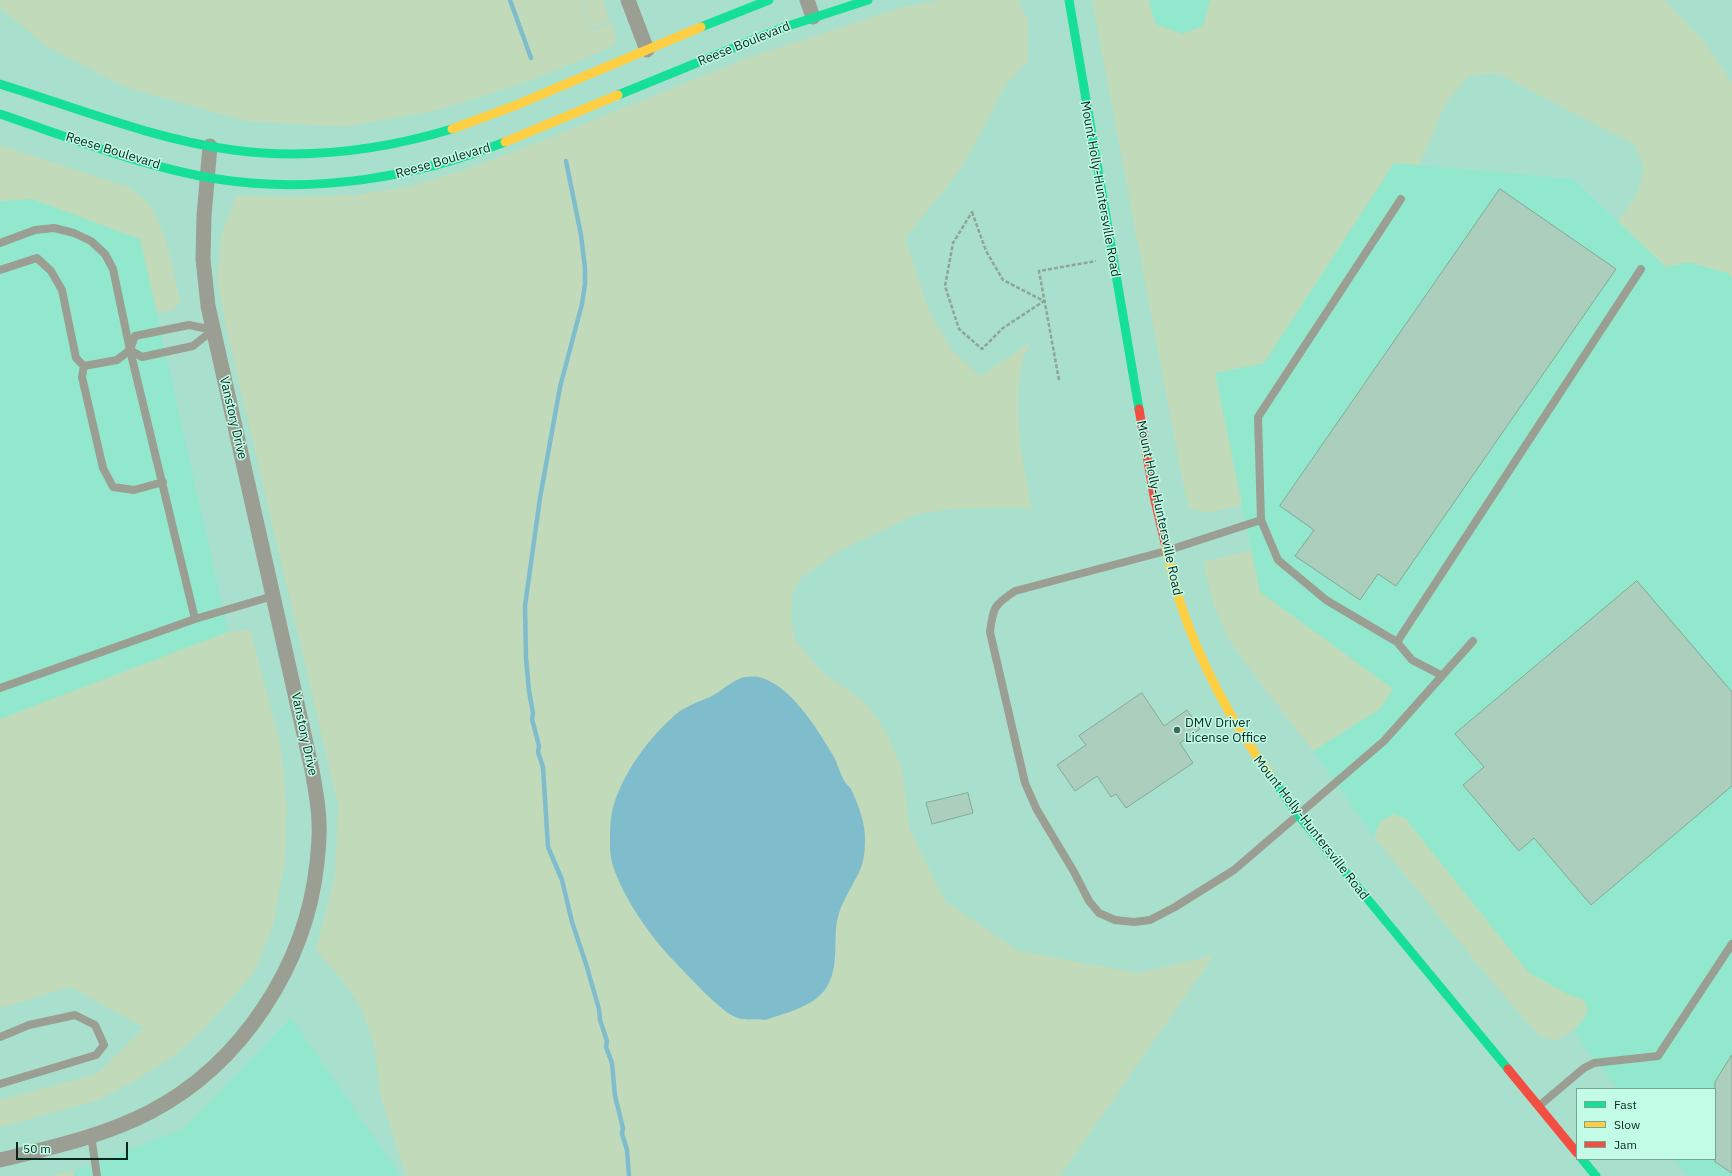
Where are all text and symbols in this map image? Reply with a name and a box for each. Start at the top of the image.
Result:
street label: Reese Boulevard [696,18,792,70]
street label: Mount Holly-Huntersville Road [1077,100,1123,278]
street label: Reese Boulevard [64,129,162,173]
street label: Reese Boulevard [394,140,492,182]
street label: Vanstory Drive [216,375,250,461]
street label: Mount Holly-Huntersville Road [1133,419,1185,597]
street label: Vanstory Drive [288,691,320,777]
place label: DMV Driver License Office [1185,715,1267,746]
marker: DMV Driver License Office [1172,725,1182,735]
street label: Mount Holly-Huntersville Road [1250,753,1372,903]
legend [1576,1088,1716,1160]
text: Fast [1614,1097,1637,1112]
text: Slow [1614,1117,1640,1132]
scale bar [18,1134,130,1160]
text: Jam [1614,1137,1637,1152]
text: 50 m [23,1141,51,1156]

